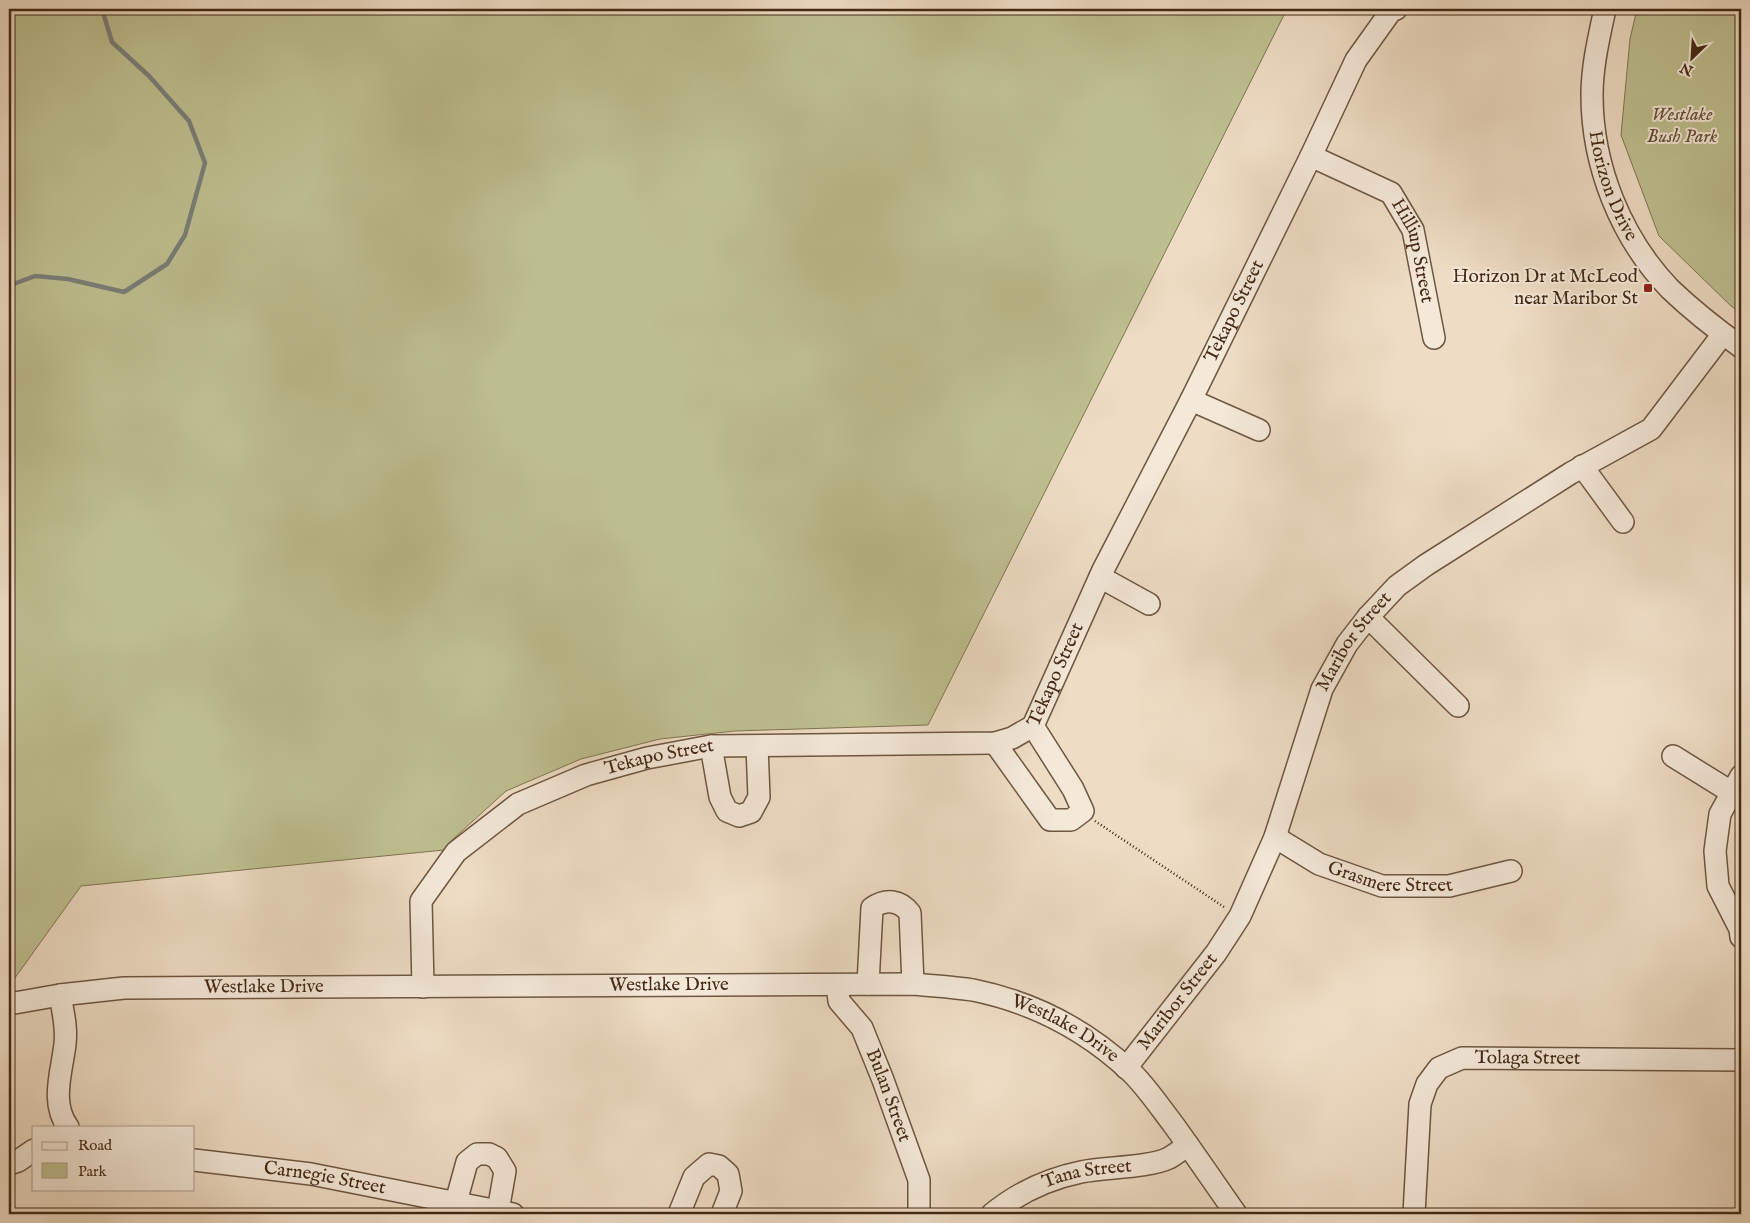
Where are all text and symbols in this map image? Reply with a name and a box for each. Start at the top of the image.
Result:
north arrow [1668,32,1718,82]
text: N [1678,58,1697,80]
park label: Westlake Bush Park [1647,103,1718,149]
street label: Horizon Drive [1582,129,1643,246]
street label: Hilliup Street [1385,194,1439,305]
street label: Tekapo Street [1199,256,1270,367]
place label: Horizon Dr at McLeod near Maribor St [1453,265,1639,311]
marker: Horizon Dr at McLeod near Maribor St [1642,282,1654,294]
street label: Maribor Street [1311,587,1398,696]
street label: Tekapo Street [1022,619,1090,731]
street label: Tekapo Street [602,734,716,781]
street label: Grasmere Street [1324,856,1456,898]
street label: Maribor Street [1132,948,1224,1055]
street label: Westlake Drive [609,973,729,998]
street label: Westlake Drive [204,975,324,1000]
street label: Westlake Drive [1008,989,1124,1068]
street label: Bulan Street [860,1045,916,1146]
street label: Tolaga Street [1475,1046,1581,1071]
legend [32,1126,195,1190]
text: Road [78,1136,113,1155]
street label: Tana Street [1039,1154,1133,1195]
street label: Carnegie Street [263,1156,388,1201]
text: Park [78,1162,108,1181]

